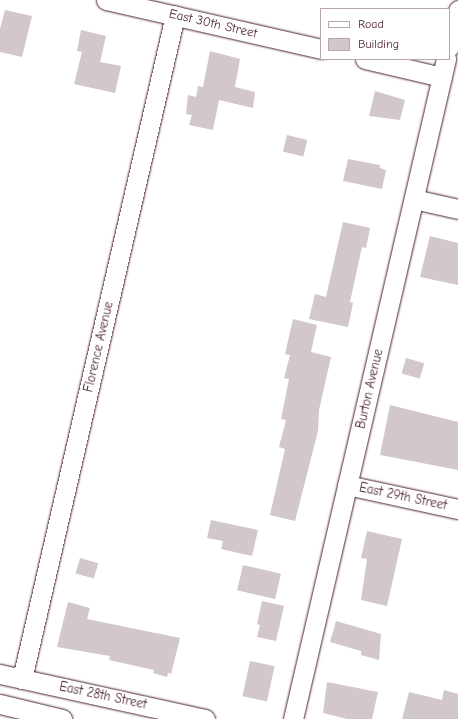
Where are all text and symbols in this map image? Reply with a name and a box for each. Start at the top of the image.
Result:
street label: East 30th Street [167,6,259,42]
legend [320,8,450,60]
text: Road [358,17,384,31]
text: Building [358,37,399,51]
street label: Florence Avenue [81,300,117,394]
street label: Burton Avenue [353,348,387,430]
street label: East 29th Street [358,480,448,514]
street label: East 28th Street [58,679,148,713]

